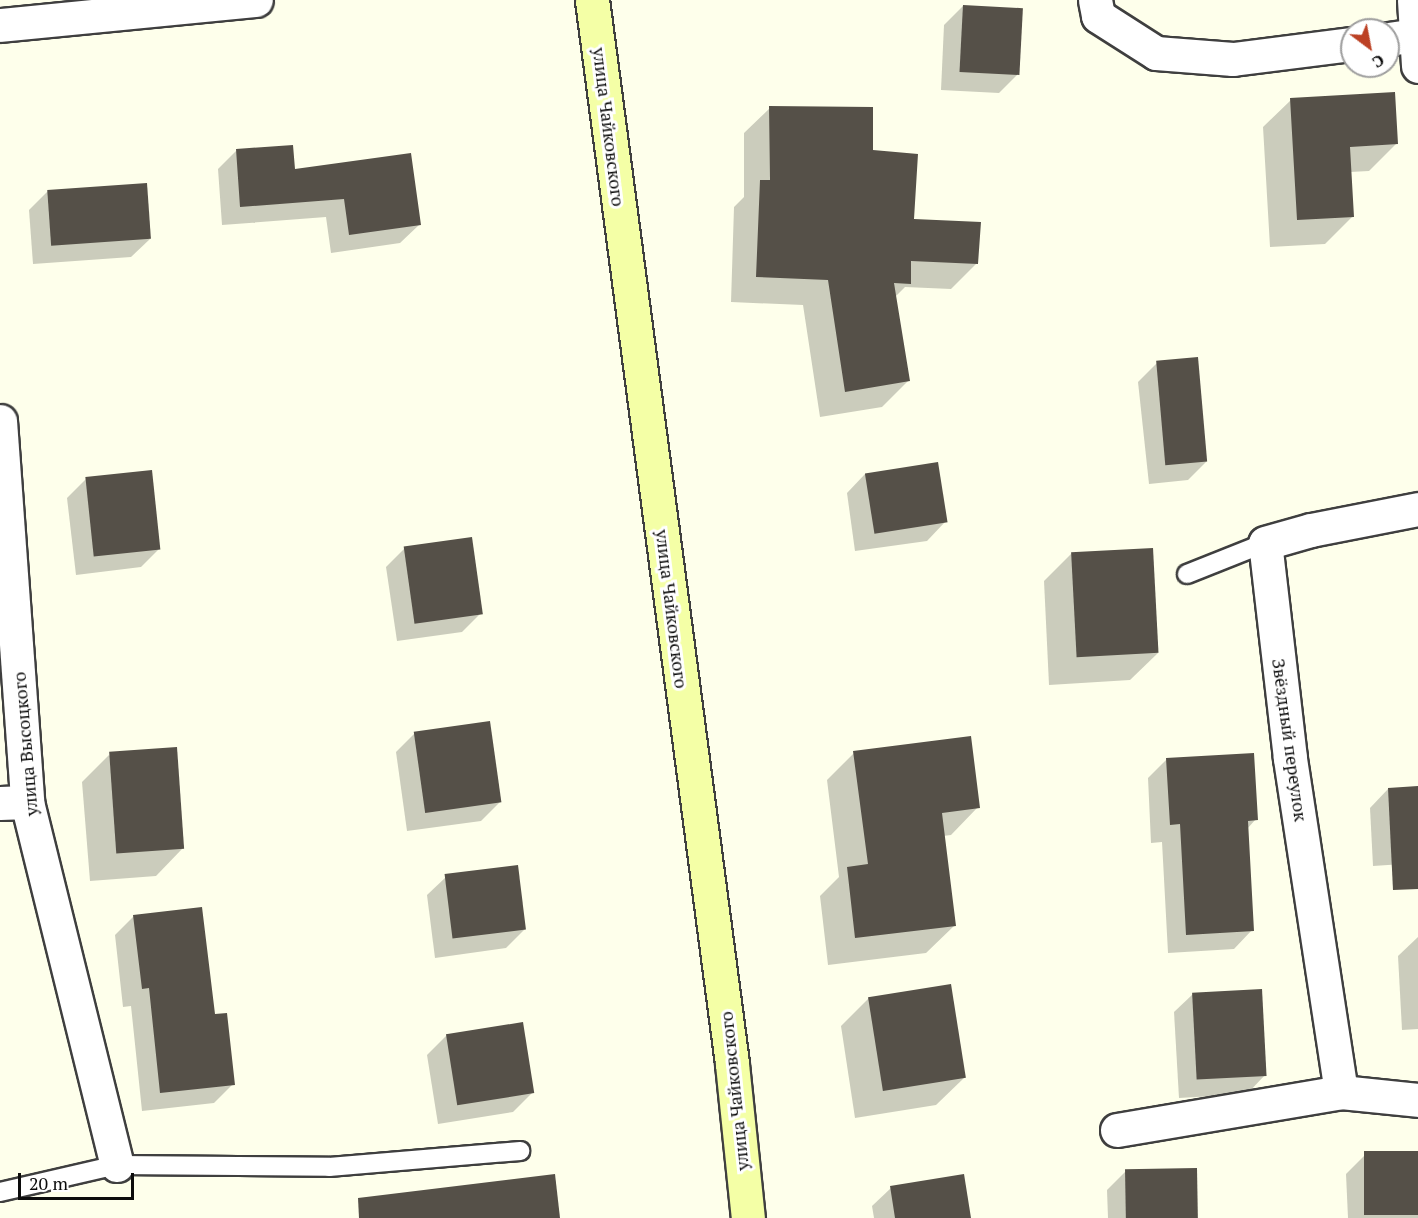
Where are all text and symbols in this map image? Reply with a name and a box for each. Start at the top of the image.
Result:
north arrow [1340,18,1400,78]
street label: улица Чайковского [589,46,629,208]
text: С [1368,49,1389,74]
street label: улица Чайковского [652,528,692,690]
street label: Звёздный переулок [1268,657,1312,823]
street label: улица Высоцкого [8,671,42,817]
street label: улица Чайковского [715,1010,753,1172]
scale bar [21,1161,136,1199]
text: 20 m [29,1171,68,1195]

